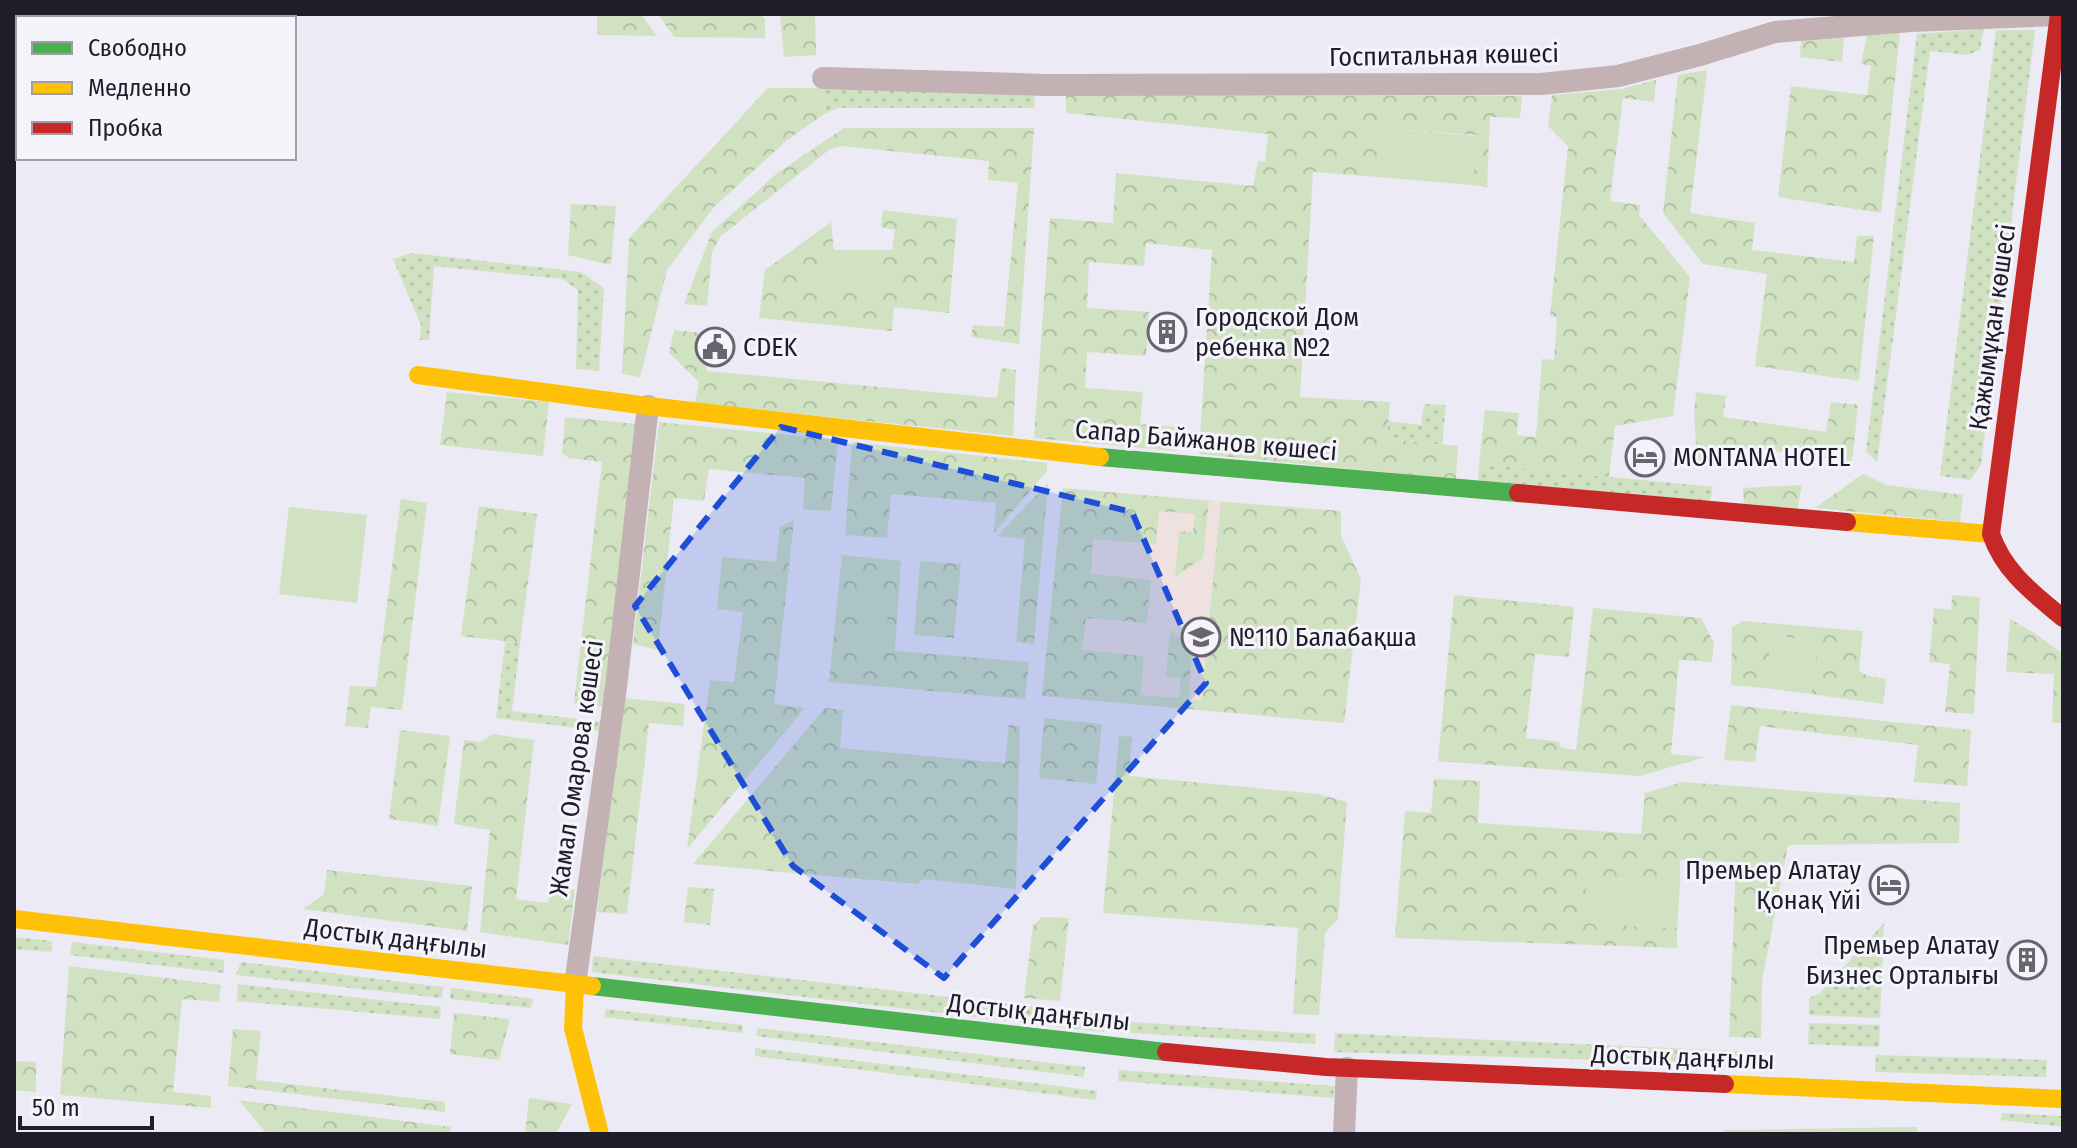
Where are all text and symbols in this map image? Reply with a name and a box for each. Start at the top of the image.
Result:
legend [16,16,296,160]
text: Свободно [88,34,187,62]
street label: Госпитальная көшесі [1329,38,1559,73]
text: Медленно [88,74,191,102]
text: Пробка [88,114,163,142]
street label: Қажымұқан көшесі [1963,222,2022,432]
place label: Городской Дом ребенка №2 [1195,302,1359,363]
building icon: Городской Дом ребенка №2 [1146,311,1188,353]
public building icon: CDEK [694,326,736,368]
place label: CDEK [743,332,798,363]
street label: Сапар Байжанов көшесі [1074,414,1338,467]
hotel icon: MONTANA HOTEL [1624,436,1666,478]
place label: MONTANA HOTEL [1673,442,1851,473]
school or university icon: №110 Балабақша [1180,616,1222,658]
place label: №110 Балабақша [1229,622,1417,653]
street label: Жамал Омарова көшесі [543,638,610,898]
place label: Премьер Алатау Қонақ Үйі [1685,855,1861,916]
hotel icon: Премьер Алатау Қонақ Үйі [1868,864,1910,906]
street label: Достық даңғылы [302,912,489,965]
place label: Премьер Алатау Бизнес Орталығы [1806,930,1999,991]
building icon: Премьер Алатау Бизнес Орталығы [2006,939,2048,981]
street label: Достық даңғылы [945,987,1132,1038]
street label: Достық даңғылы [1590,1039,1775,1076]
scale bar [20,1080,152,1130]
text: 50 m [32,1094,80,1122]

